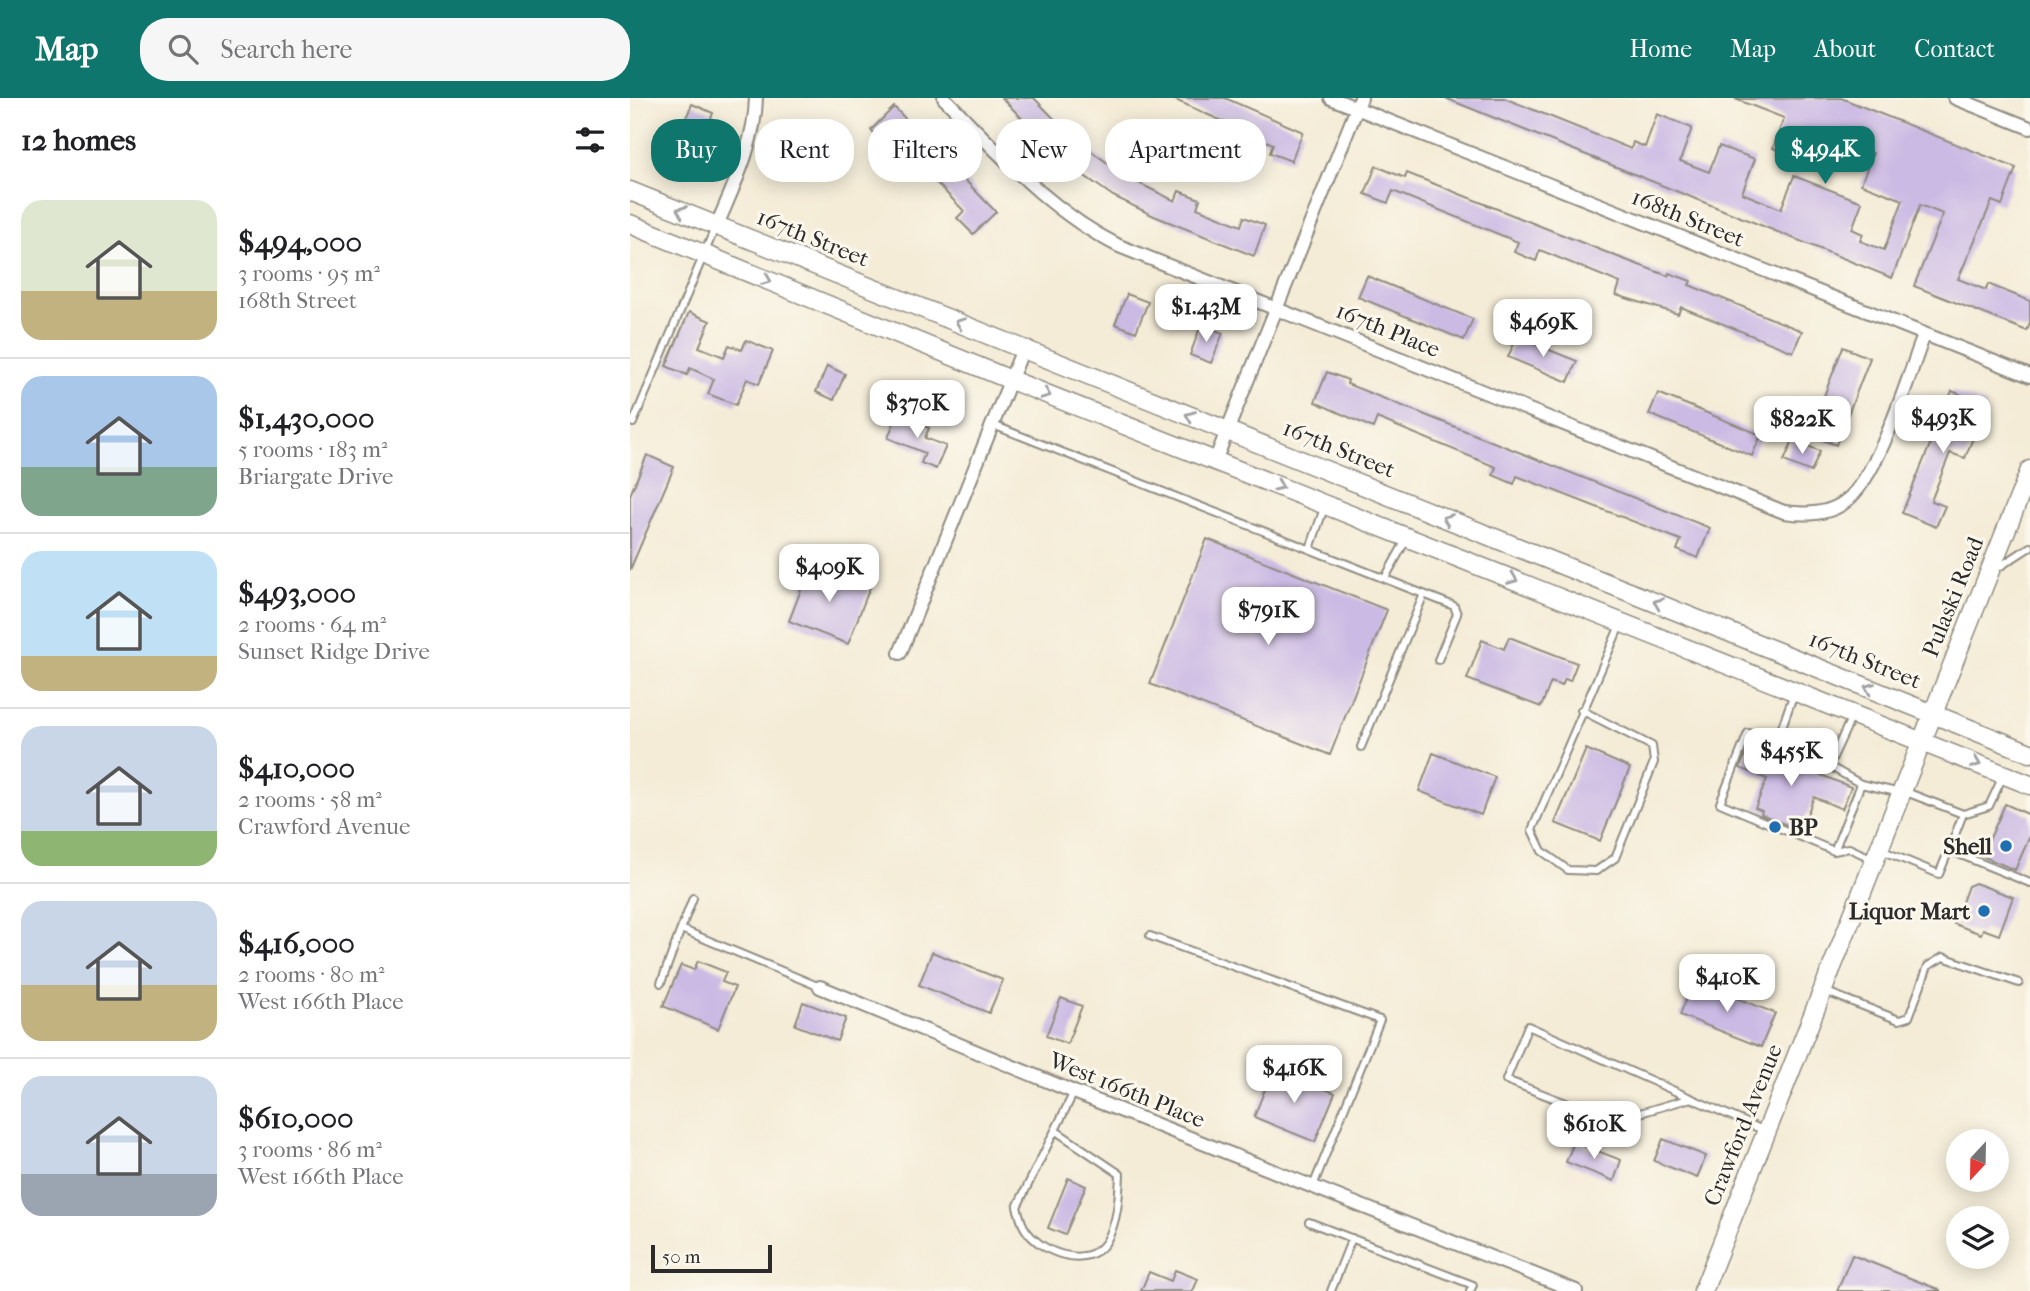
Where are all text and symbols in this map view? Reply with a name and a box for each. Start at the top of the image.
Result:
search box [140,18,630,81]
text: Map [35,30,98,69]
icon: search [164,30,202,68]
text: Search here [220,34,352,65]
text: Home [1630,35,1692,63]
text: Map [1730,35,1776,63]
text: About [1814,35,1876,63]
text: Contact [1914,35,1995,63]
chip: Buy [651,119,741,182]
chip: Rent [755,119,854,182]
chip: Filters [868,119,982,182]
chip: New [996,119,1091,182]
chip: Apartment [1105,119,1266,182]
icon: filters [571,121,609,159]
text: 12 homes [21,123,136,158]
pin: $494K [1776,126,1874,186]
text: $494K [1791,135,1859,162]
street label: 168th Street [1628,183,1748,253]
street label: 167th Street [753,203,873,273]
one-way arrow [676,206,688,220]
text: $494,000 [238,225,362,260]
icon: home [77,228,161,312]
text: 3 rooms · 95 m² [238,260,380,287]
one-way arrow [760,272,772,286]
pin: $1.43M [1149,285,1263,344]
text: 168th Street [238,287,357,314]
text: $1.43M [1171,293,1241,320]
street label: 167th Place [1332,297,1444,363]
pin: $469K [1494,300,1592,359]
text: $469K [1509,308,1577,335]
one-way arrow [955,318,967,332]
pin: $370K [868,380,966,440]
one-way arrow [1039,386,1051,400]
text: $370K [886,389,948,416]
pin: $822K [1753,396,1851,456]
pin: $493K [1894,396,1992,455]
text: $1,430,000 [238,401,375,436]
icon: home [77,404,161,488]
text: $493K [1911,404,1975,431]
text: $822K [1770,405,1834,432]
one-way arrow [1185,410,1197,424]
street label: 167th Street [1279,414,1399,484]
text: 5 rooms · 183 m² [238,436,388,463]
text: Briargate Drive [238,463,394,490]
one-way arrow [1272,478,1284,492]
one-way arrow [1441,513,1453,527]
street label: Pulaski Road [1917,533,1990,661]
pin: $409K [780,545,878,604]
text: $409K [795,553,863,580]
one-way arrow [1506,570,1518,584]
text: $493,000 [238,576,356,611]
icon: home [77,579,161,663]
pin: $791K [1219,588,1317,647]
text: $791K [1238,596,1298,623]
one-way arrow [1653,598,1665,612]
text: 2 rooms · 64 m² [238,611,386,638]
street label: 167th Street [1805,625,1925,695]
text: Sunset Ridge Drive [238,638,430,665]
one-way arrow [1864,683,1876,697]
pin: $455K [1742,728,1840,788]
text: $455K [1760,737,1822,764]
text: $410,000 [238,751,355,786]
icon: home [77,754,161,838]
one-way arrow [1969,755,1981,769]
text: 2 rooms · 58 m² [238,786,382,813]
text: Crawford Avenue [238,813,410,840]
place label: BP [1789,814,1818,841]
marker: BP [1767,819,1783,835]
place label: Shell [1943,833,1993,860]
marker: Shell [1998,838,2014,854]
place label: Liquor Mart [1849,898,1971,925]
marker: Liquor Mart [1976,903,1992,919]
text: $416,000 [238,926,355,961]
icon: home [77,929,161,1013]
pin: $410K [1678,954,1776,1014]
text: 2 rooms · 80 m² [238,961,385,988]
text: $410K [1695,963,1759,990]
text: West 166th Place [238,988,404,1015]
street label: Crawford Avenue [1698,1040,1788,1210]
street label: West 166th Place [1044,1046,1209,1134]
pin: $416K [1245,1046,1343,1105]
text: $416K [1262,1054,1326,1081]
text: $610,000 [238,1101,354,1136]
pin: $610K [1545,1102,1643,1161]
icon: home [77,1104,161,1188]
text: $610K [1563,1110,1625,1137]
north arrow [1946,1129,2009,1192]
map controls [1946,1129,2009,1269]
text: 3 rooms · 86 m² [238,1136,382,1163]
text: West 166th Place [238,1163,404,1190]
button: layers [1946,1206,2009,1269]
scale bar [651,1242,772,1274]
text: 50 m [662,1246,701,1268]

